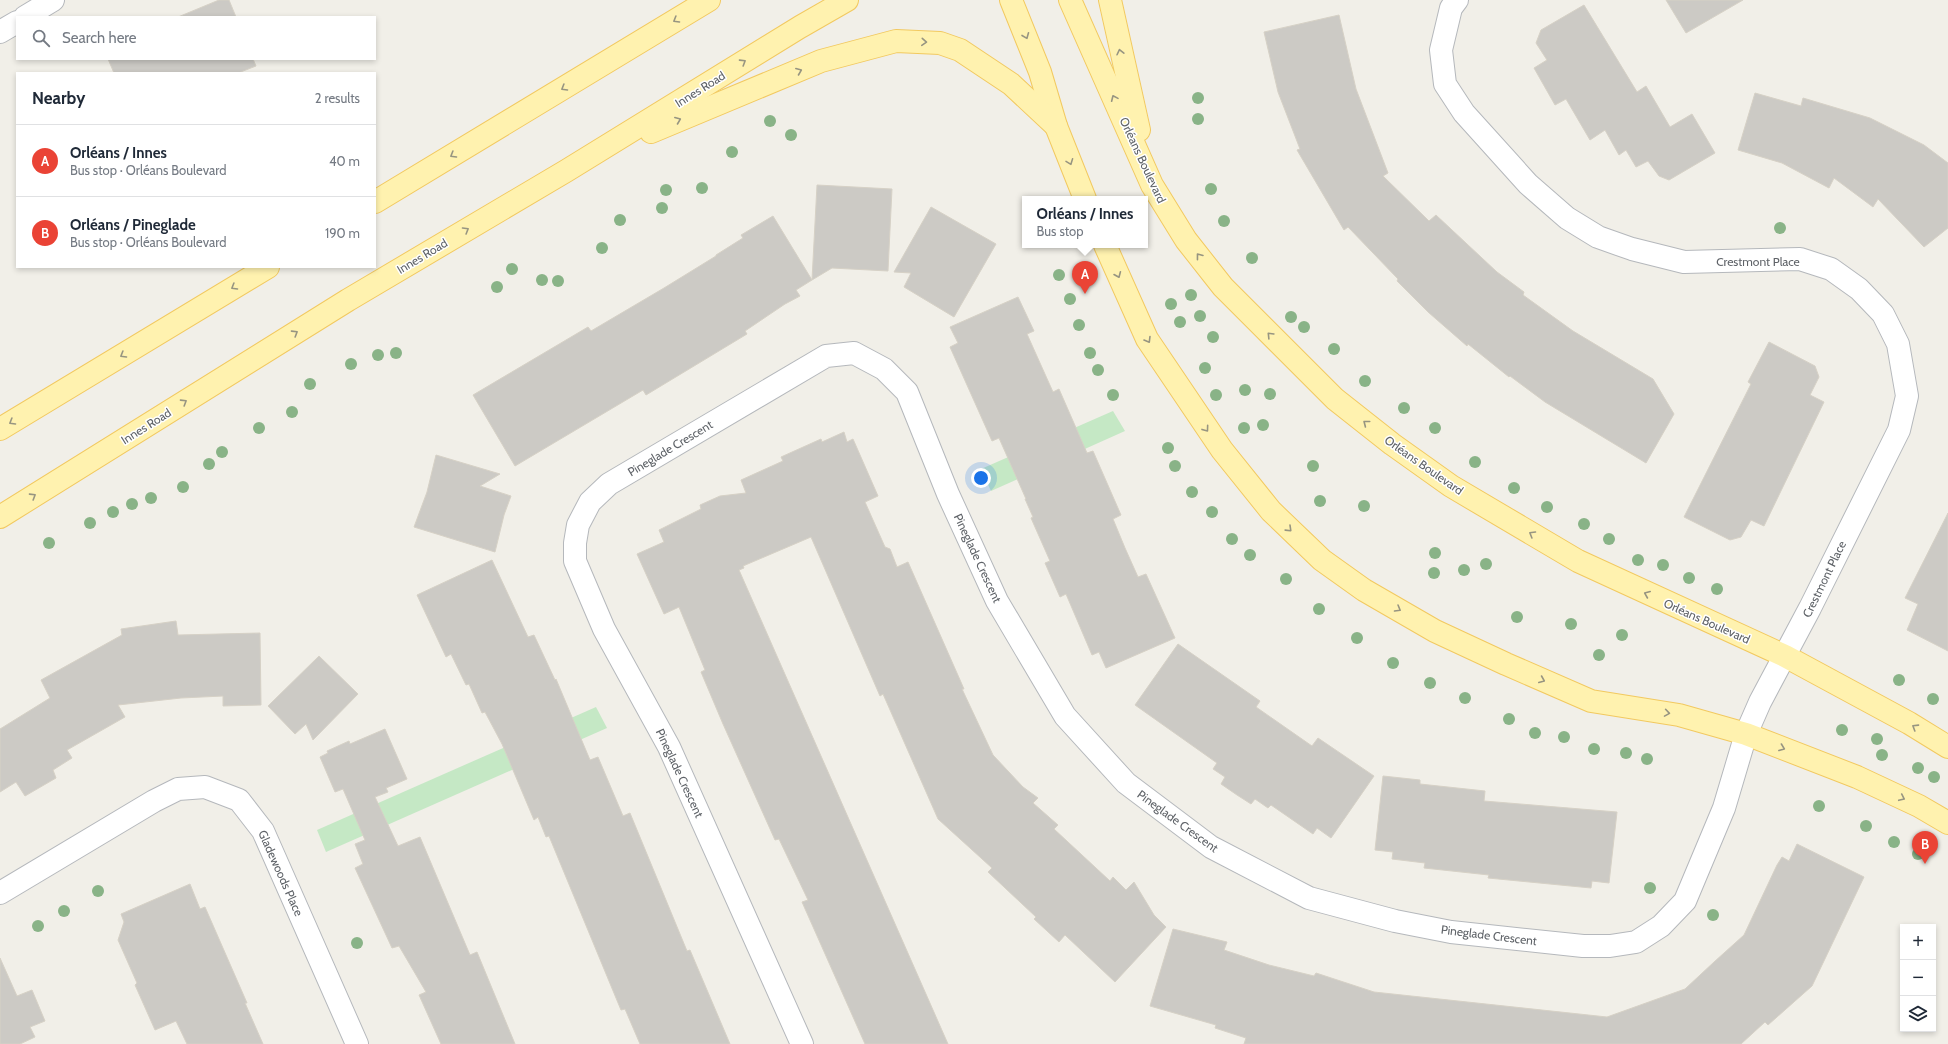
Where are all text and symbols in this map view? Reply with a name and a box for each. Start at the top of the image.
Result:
search box [16,16,376,60]
one-way arrow [673,16,680,23]
icon: search [30,27,52,49]
text: Search here [62,29,137,47]
one-way arrow [1021,33,1029,40]
one-way arrow [921,38,927,47]
one-way arrow [1117,49,1125,55]
one-way arrow [739,59,746,67]
one-way arrow [795,67,802,75]
street label: Innes Road [672,68,728,110]
one-way arrow [561,83,568,90]
text: Nearby [32,88,85,108]
text: 2 results [315,90,360,106]
one-way arrow [1111,95,1119,103]
street label: Orléans Boulevard [1117,115,1169,205]
one-way arrow [674,117,682,125]
text: Orléans / Innes [70,144,167,162]
one-way arrow [450,150,457,157]
text: A [41,153,49,169]
text: 40 m [329,153,360,169]
one-way arrow [1065,159,1073,166]
text: Bus stop · Orléans Boulevard [70,162,226,178]
popup [1022,196,1148,248]
text: Orléans / Innes [1037,205,1133,223]
text: Orléans / Pineglade [70,216,196,234]
text: Bus stop [1037,223,1084,239]
text: B [41,225,49,241]
text: 190 m [325,225,360,241]
one-way arrow [462,227,469,235]
text: Bus stop · Orléans Boulevard [70,234,226,250]
street label: Innes Road [394,235,450,277]
one-way arrow [1196,253,1203,260]
street label: Crestmont Place [1716,254,1800,269]
pin: A [1072,261,1098,294]
one-way arrow [1113,271,1121,278]
one-way arrow [231,283,238,290]
one-way arrow [291,330,298,338]
one-way arrow [1267,332,1275,340]
one-way arrow [1143,336,1150,343]
one-way arrow [120,350,127,357]
one-way arrow [180,400,187,407]
street label: Innes Road [118,405,174,447]
one-way arrow [9,417,16,424]
street label: Pineglade Crescent [625,417,715,479]
one-way arrow [1363,421,1370,428]
one-way arrow [1201,425,1209,432]
street label: Orléans Boulevard [1382,432,1466,498]
your location [971,468,991,488]
one-way arrow [29,494,36,501]
street label: Pineglade Crescent [951,511,1005,605]
one-way arrow [1284,524,1292,532]
one-way arrow [1529,531,1536,539]
street label: Crestmont Place [1799,538,1849,620]
one-way arrow [1644,591,1652,599]
street label: Orléans Boulevard [1662,595,1752,647]
one-way arrow [1394,605,1401,612]
one-way arrow [1538,675,1545,683]
one-way arrow [1663,708,1670,717]
one-way arrow [1912,724,1919,731]
street label: Pineglade Crescent [653,726,707,820]
one-way arrow [1779,744,1786,752]
street label: Pineglade Crescent [1135,787,1221,855]
one-way arrow [1898,793,1906,801]
street label: Gladewoods Place [255,828,307,918]
pin: B [1912,831,1938,864]
street label: Pineglade Crescent [1440,922,1538,948]
map controls [1900,924,1936,1032]
button: + [1900,924,1936,960]
button: − [1900,960,1936,996]
button: layers [1900,996,1936,1032]

